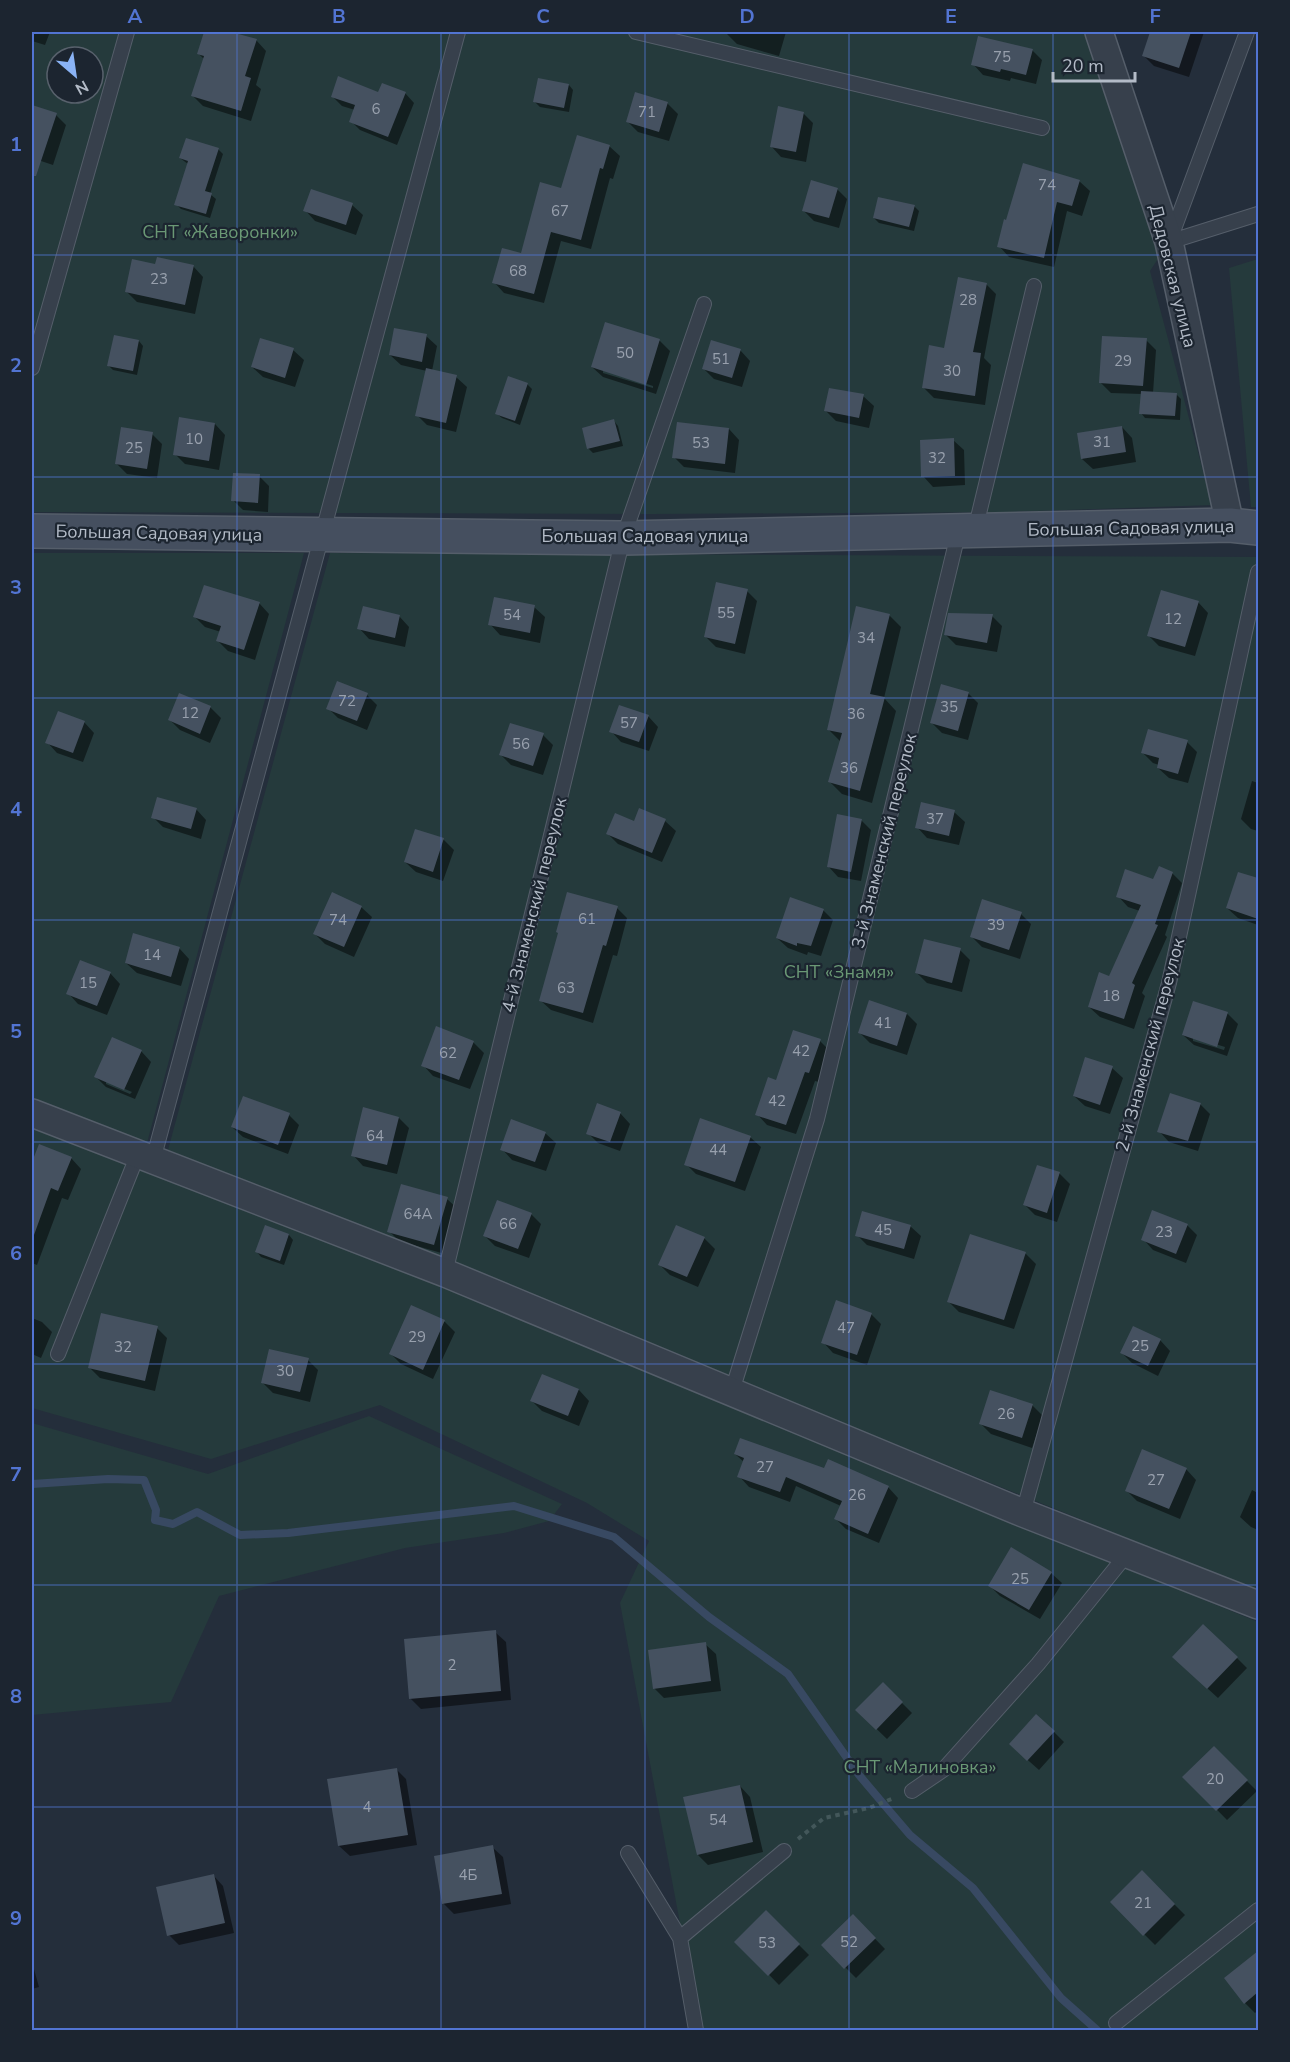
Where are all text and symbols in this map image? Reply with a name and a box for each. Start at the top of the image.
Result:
text: A [128,3,143,30]
text: B [332,3,346,30]
text: C [536,3,550,30]
text: D [739,3,755,30]
text: E [945,3,957,30]
text: F [1149,3,1161,30]
north arrow [45,45,105,105]
scale bar [1053,45,1136,83]
house number: 75 [993,47,1011,67]
text: 20 m [1062,54,1104,78]
text: N [71,75,92,100]
house number: 6 [371,99,381,119]
house number: 71 [638,102,656,122]
text: 1 [10,131,22,158]
house number: 74 [1038,175,1056,195]
house number: 67 [551,201,569,221]
street label: Дедовская улица [1144,202,1202,350]
park label: СНТ «Жаворонки» [142,220,298,244]
house number: 68 [509,261,527,281]
house number: 23 [150,269,168,289]
house number: 28 [959,290,977,310]
house number: 50 [616,343,634,363]
house number: 51 [712,349,730,369]
house number: 29 [1114,351,1132,371]
text: 2 [10,352,22,379]
house number: 30 [943,361,961,381]
house number: 10 [185,429,203,449]
house number: 31 [1093,432,1111,452]
house number: 53 [692,433,710,453]
house number: 25 [125,438,143,458]
house number: 32 [928,448,946,468]
street label: Большая Садовая улица [1027,514,1235,542]
street label: Большая Садовая улица [55,519,263,547]
street label: Большая Садовая улица [542,524,748,548]
text: 3 [10,574,22,601]
house number: 55 [717,603,735,623]
house number: 54 [503,605,521,625]
house number: 12 [1164,609,1182,629]
house number: 34 [857,628,875,648]
house number: 72 [338,691,356,711]
house number: 35 [940,697,958,717]
house number: 12 [181,703,199,723]
house number: 36 [847,704,865,724]
house number: 57 [620,713,638,733]
street label: 3-й Знаменский переулок [846,731,922,951]
house number: 56 [512,734,530,754]
house number: 36 [840,758,858,778]
street label: 4-й Знаменский переулок [496,795,572,1015]
text: 4 [10,796,22,823]
house number: 37 [926,809,944,829]
house number: 61 [578,909,596,929]
house number: 74 [329,910,347,930]
house number: 39 [987,915,1005,935]
street label: 2-й Знаменский переулок [1110,935,1190,1155]
house number: 14 [143,945,161,965]
park label: СНТ «Знамя» [784,960,894,984]
house number: 15 [79,973,97,993]
house number: 63 [557,978,575,998]
house number: 18 [1102,986,1120,1006]
house number: 41 [874,1013,892,1033]
text: 5 [10,1018,22,1045]
house number: 42 [792,1041,810,1061]
house number: 62 [439,1043,457,1063]
house number: 42 [768,1091,786,1111]
house number: 64 [366,1126,384,1146]
house number: 44 [709,1140,727,1160]
house number: 64А [404,1204,433,1224]
house number: 66 [499,1214,517,1234]
house number: 45 [874,1220,892,1240]
house number: 23 [1155,1222,1173,1242]
text: 6 [10,1240,22,1267]
house number: 47 [837,1318,855,1338]
house number: 29 [408,1327,426,1347]
house number: 25 [1131,1336,1149,1356]
house number: 32 [114,1337,132,1357]
house number: 30 [276,1361,294,1381]
house number: 26 [997,1404,1015,1424]
house number: 27 [756,1457,774,1477]
text: 7 [10,1461,22,1488]
house number: 27 [1147,1470,1165,1490]
house number: 26 [848,1485,866,1505]
house number: 25 [1011,1569,1029,1589]
house number: 2 [447,1655,457,1675]
text: 8 [10,1683,22,1710]
park label: СНТ «Малиновка» [844,1755,996,1779]
house number: 20 [1206,1769,1224,1789]
house number: 4 [362,1797,372,1817]
house number: 54 [709,1810,727,1830]
house number: 4Б [459,1865,478,1885]
house number: 21 [1134,1893,1152,1913]
text: 9 [10,1905,22,1932]
house number: 52 [840,1932,858,1952]
house number: 53 [758,1933,776,1953]

